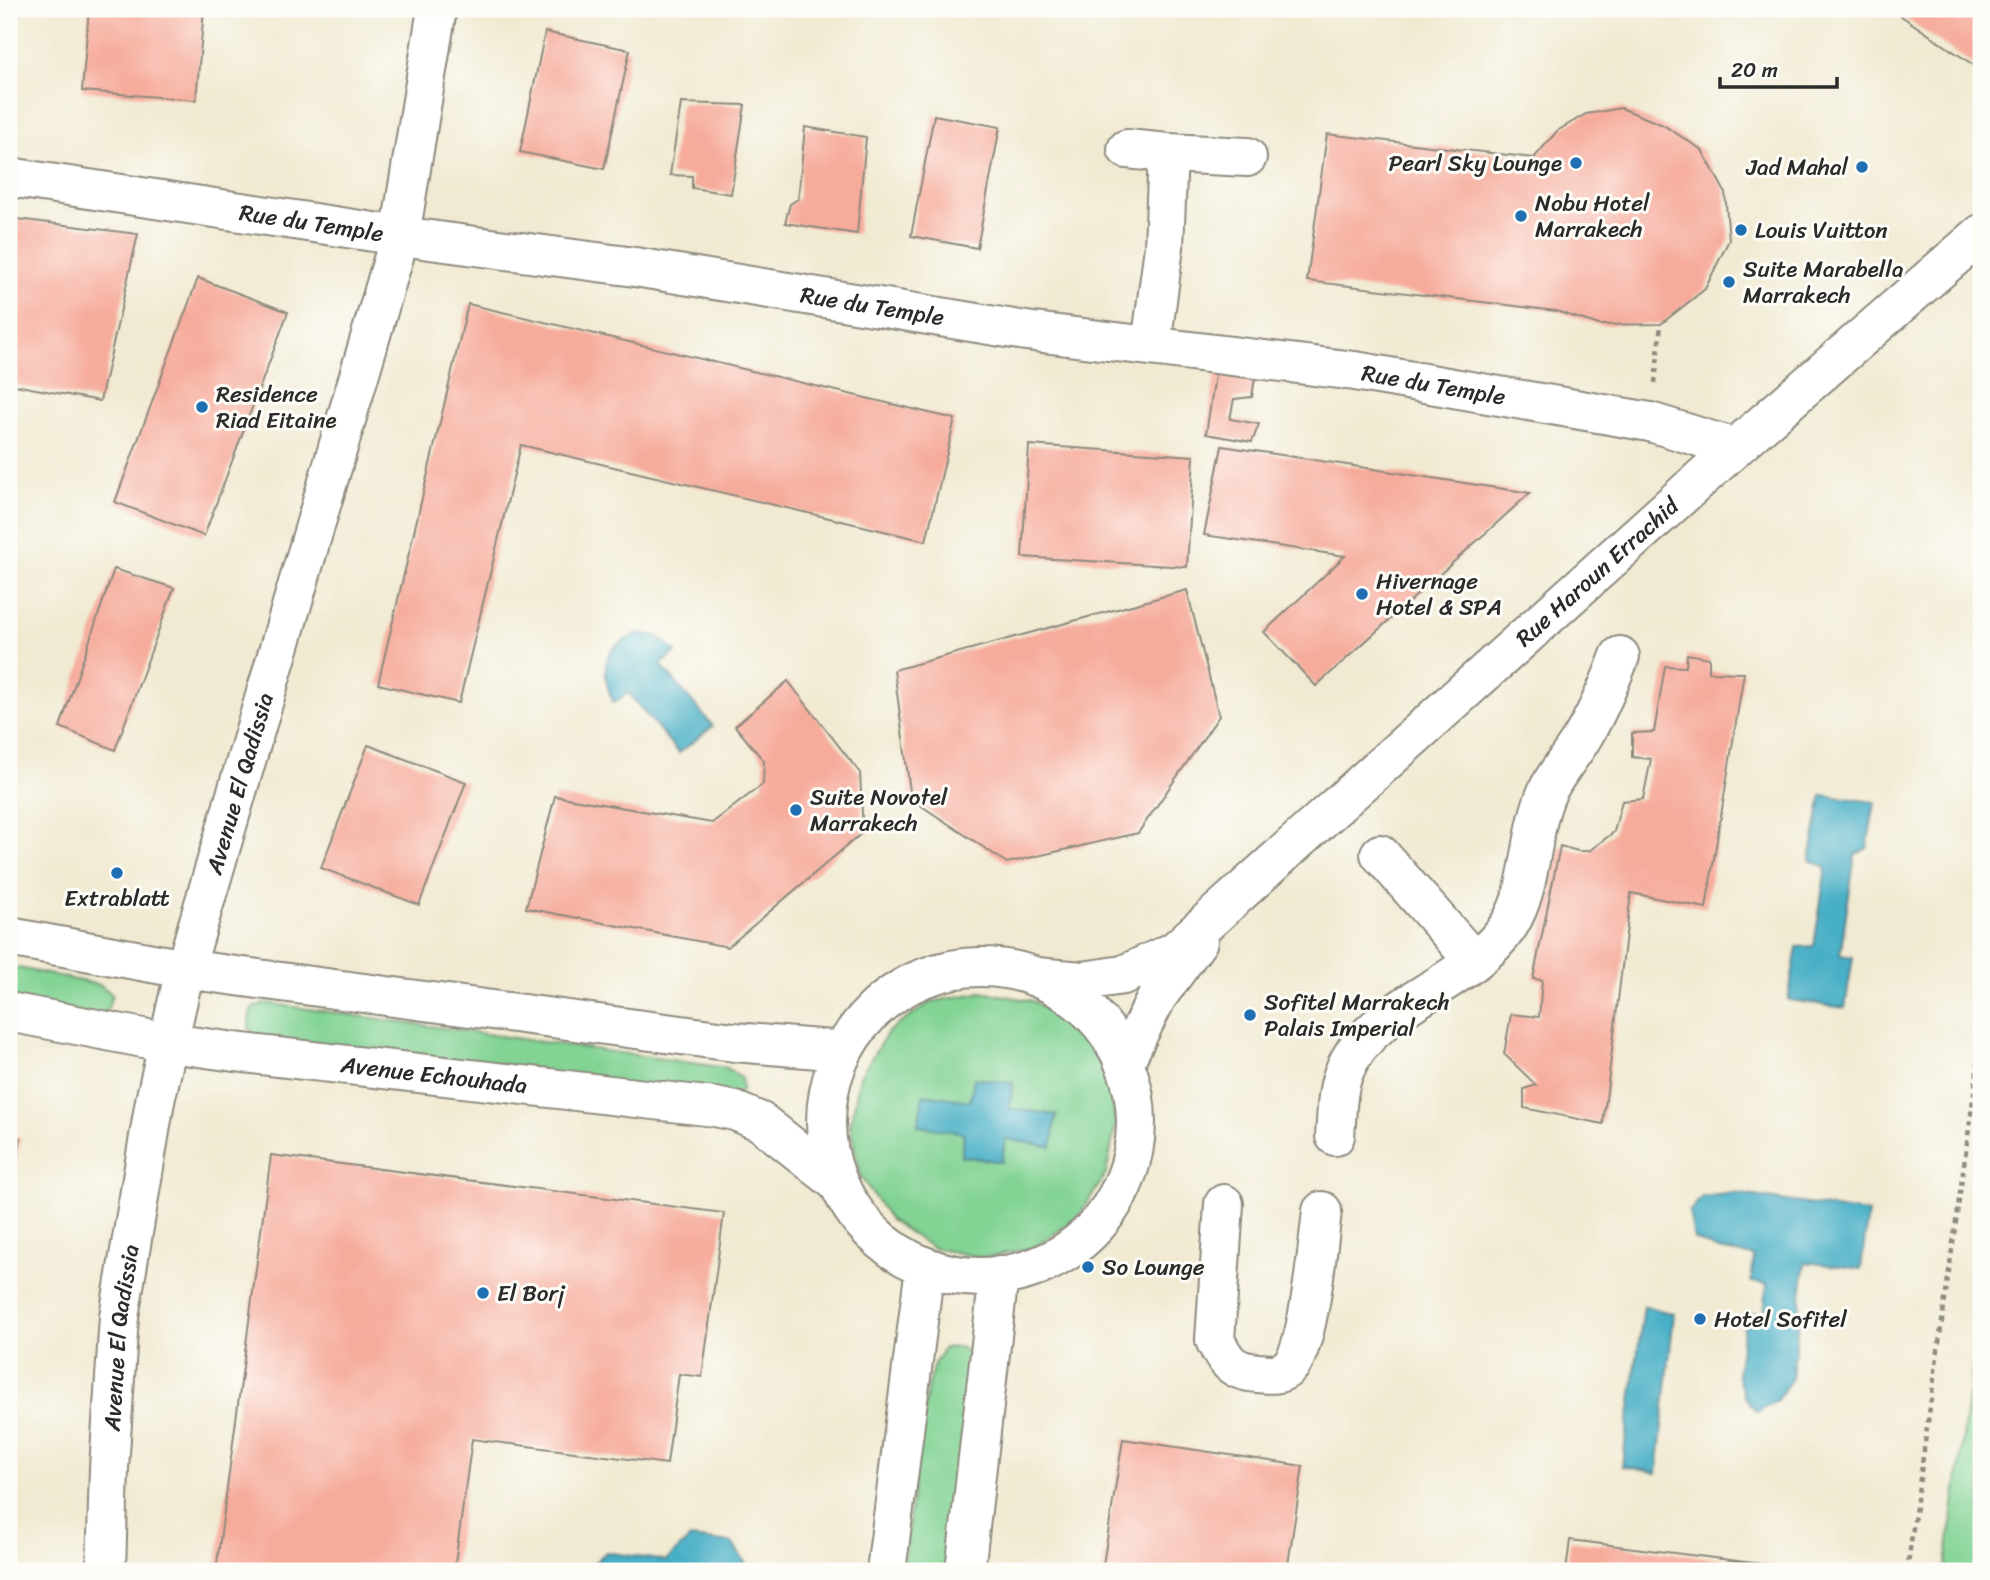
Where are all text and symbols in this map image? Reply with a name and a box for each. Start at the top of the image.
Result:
scale bar [1720,46,1838,90]
text: 20 m [1731,51,1778,89]
place label: Pearl Sky Lounge [1388,143,1562,184]
place label: Jad Mahal [1745,147,1848,188]
marker: Pearl Sky Lounge [1568,155,1584,171]
marker: Jad Mahal [1854,159,1870,175]
place label: Nobu Hotel Marrakech [1535,183,1650,250]
street label: Rue du Temple [237,192,387,254]
marker: Nobu Hotel Marrakech [1513,208,1529,224]
place label: Louis Vuitton [1755,210,1888,251]
marker: Louis Vuitton [1733,222,1749,238]
place label: Suite Marabella Marrakech [1743,249,1903,316]
street label: Rue du Temple [797,274,947,338]
marker: Suite Marabella Marrakech [1721,274,1737,290]
street label: Rue du Temple [1359,353,1509,418]
place label: Residence Riad Eitaine [216,374,337,441]
marker: Residence Riad Eitaine [194,399,210,415]
street label: Rue Haroun Errachid [1506,486,1690,657]
place label: Hivernage Hotel & SPA [1376,561,1502,628]
marker: Hivernage Hotel & SPA [1354,586,1370,602]
street label: Avenue El Qadissia [194,688,286,880]
place label: Suite Novotel Marrakech [810,777,948,844]
marker: Suite Novotel Marrakech [788,802,804,818]
marker: Extrablatt [109,865,125,881]
place label: Extrablatt [64,878,170,919]
place label: Sofitel Marrakech Palais Imperial [1264,982,1450,1049]
marker: Sofitel Marrakech Palais Imperial [1242,1007,1258,1023]
street label: Avenue Echouhada [338,1044,529,1106]
street label: Avenue El Qadissia [91,1241,152,1433]
place label: So Lounge [1102,1247,1205,1288]
marker: So Lounge [1080,1259,1096,1275]
place label: El Borj [497,1273,566,1314]
marker: El Borj [475,1285,491,1301]
place label: Hotel Sofitel [1714,1299,1847,1340]
marker: Hotel Sofitel [1692,1311,1708,1327]

